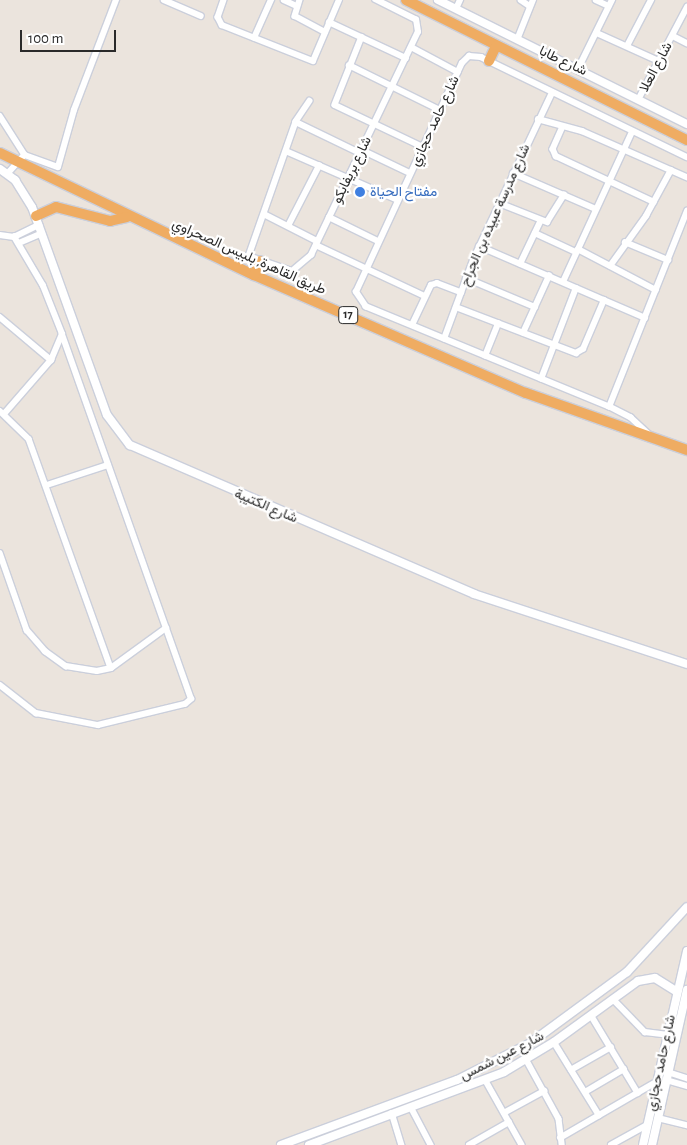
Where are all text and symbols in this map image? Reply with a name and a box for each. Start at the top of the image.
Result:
scale bar [22,20,119,52]
text: 100 m [28,31,63,46]
street label: شارع العلا [636,39,676,95]
street label: شارع طابا [536,43,590,79]
street label: شارع حامد حجازي [407,73,463,169]
street label: شارع بريفابكو [329,134,375,206]
street label: شارع مدرسة عبيده بن الجراح [456,141,534,289]
place label: مفتاح الحياة [370,184,437,200]
marker: مفتاح الحياة [354,186,366,198]
street label: طريق القاهرة, بلبيس الصحراوي [169,215,329,299]
road number: 17 [338,306,358,324]
street label: شارع الكتيبة [232,485,300,527]
street label: شارع حامد حجازي [643,1013,679,1113]
street label: شارع عين شمس [457,1028,547,1084]

